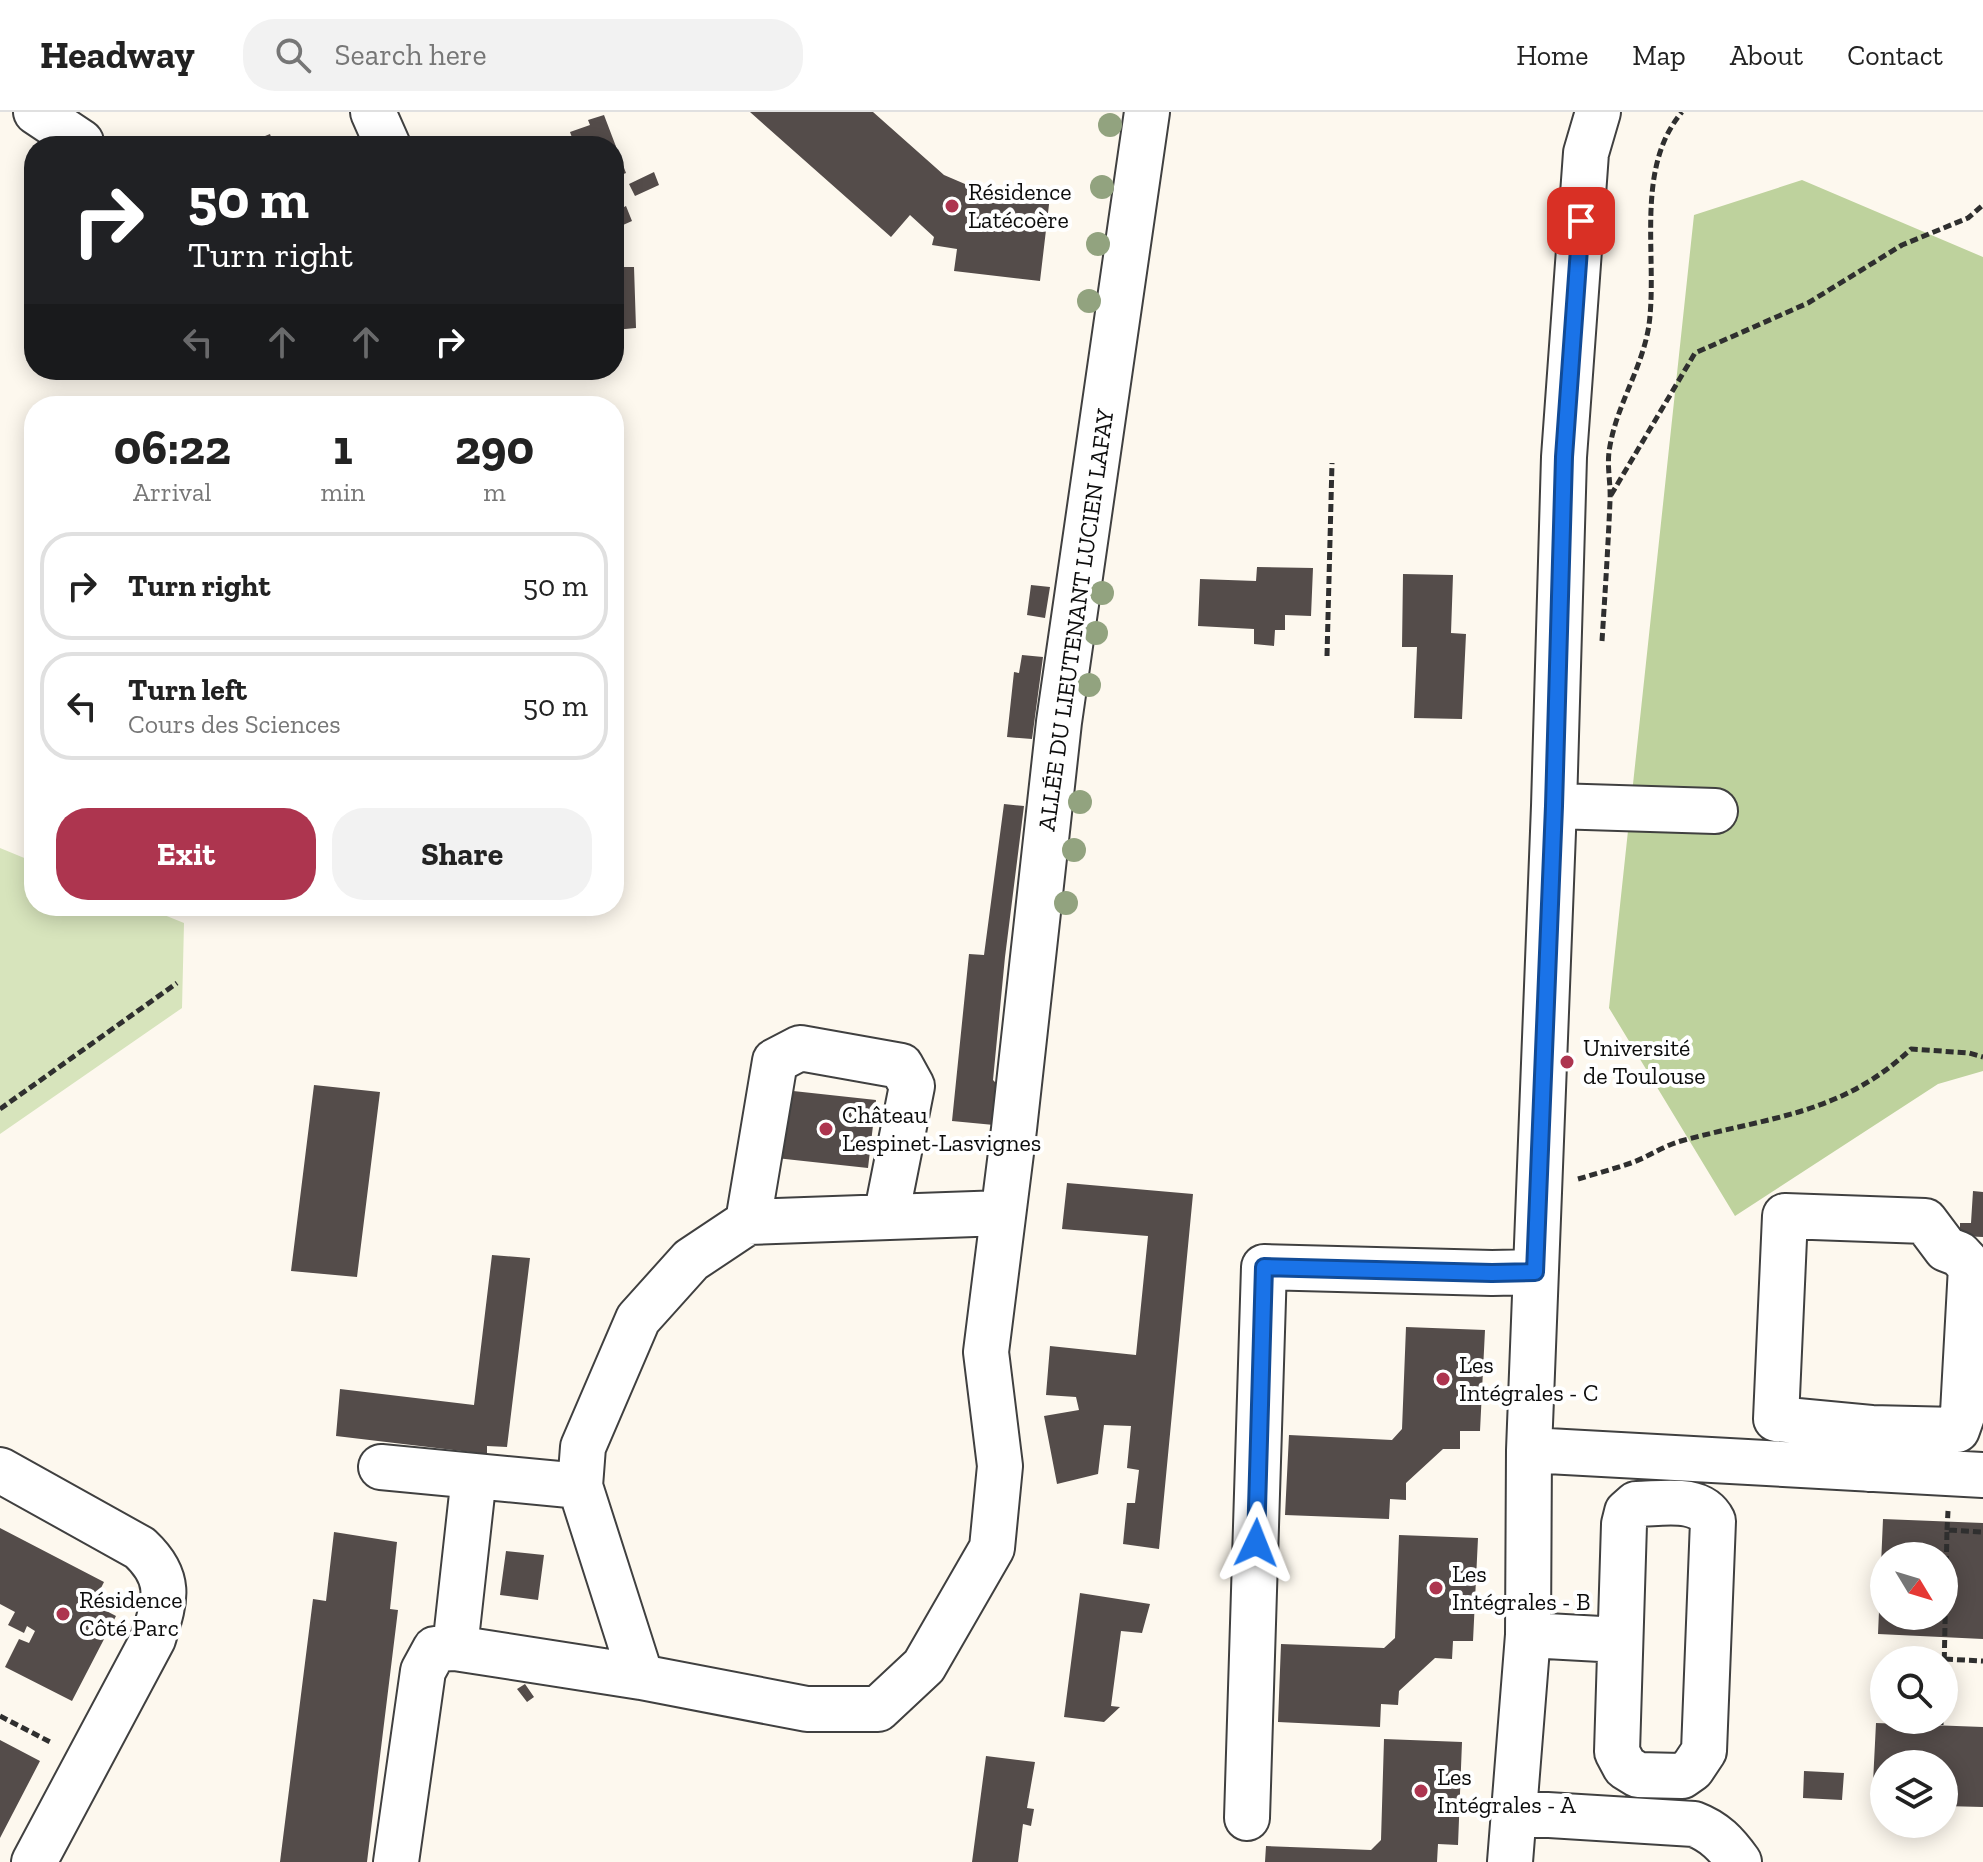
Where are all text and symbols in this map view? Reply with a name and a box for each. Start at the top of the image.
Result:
search box [243,19,803,91]
text: Headway [40,32,195,78]
icon: search [271,33,315,77]
text: Search here [335,37,487,73]
text: Home [1516,39,1588,72]
text: Map [1632,39,1686,72]
text: About [1730,39,1803,72]
text: Contact [1847,39,1943,72]
text: 50 m [188,165,309,232]
icon: right [56,168,160,272]
place label: Résidence Latécoère [968,177,1072,234]
pin [1547,187,1615,255]
marker: Résidence Latécoère [943,197,961,215]
icon: arrive [1559,199,1603,243]
text: Turn right [188,233,353,276]
icon: left [176,320,220,364]
icon: ahead [260,320,304,364]
icon: ahead [344,320,388,364]
icon: right [428,320,472,364]
street label: ALLÉE DU LIEUTENANT LUCIEN LAFAY [1032,407,1120,833]
text: 06:22 [114,419,231,476]
text: 1 [333,419,353,476]
text: 290 [455,419,534,476]
text: Arrival [133,476,211,508]
text: min [321,476,365,508]
text: m [483,476,506,508]
icon: right [60,564,104,608]
text: Turn right [128,568,270,604]
text: 50 m [523,568,588,604]
text: Turn left [128,672,247,708]
icon: left [60,684,104,728]
text: 50 m [523,688,588,724]
text: Cours des Sciences [128,708,341,740]
button: Exit [56,808,316,900]
button: Share [332,808,592,900]
place label: Université de Toulouse [1583,1033,1706,1090]
marker: Université de Toulouse [1558,1053,1576,1071]
place label: Château Lespinet-Lasvignes [842,1100,1041,1157]
marker: Château Lespinet-Lasvignes [817,1120,835,1138]
place label: Les Intégrales - C [1459,1350,1598,1407]
marker: Les Intégrales - C [1434,1370,1452,1388]
position arrow [1214,1501,1298,1585]
north arrow [1870,1542,1958,1630]
map controls [1870,1542,1958,1838]
place label: Les Intégrales - B [1452,1559,1590,1616]
marker: Les Intégrales - B [1427,1579,1445,1597]
place label: Résidence Côté Parc [79,1585,183,1642]
marker: Résidence Côté Parc [54,1605,72,1623]
button: search [1870,1646,1958,1734]
button: layers [1870,1750,1958,1838]
place label: Les Intégrales - A [1437,1762,1576,1819]
marker: Les Intégrales - A [1412,1782,1430,1800]

